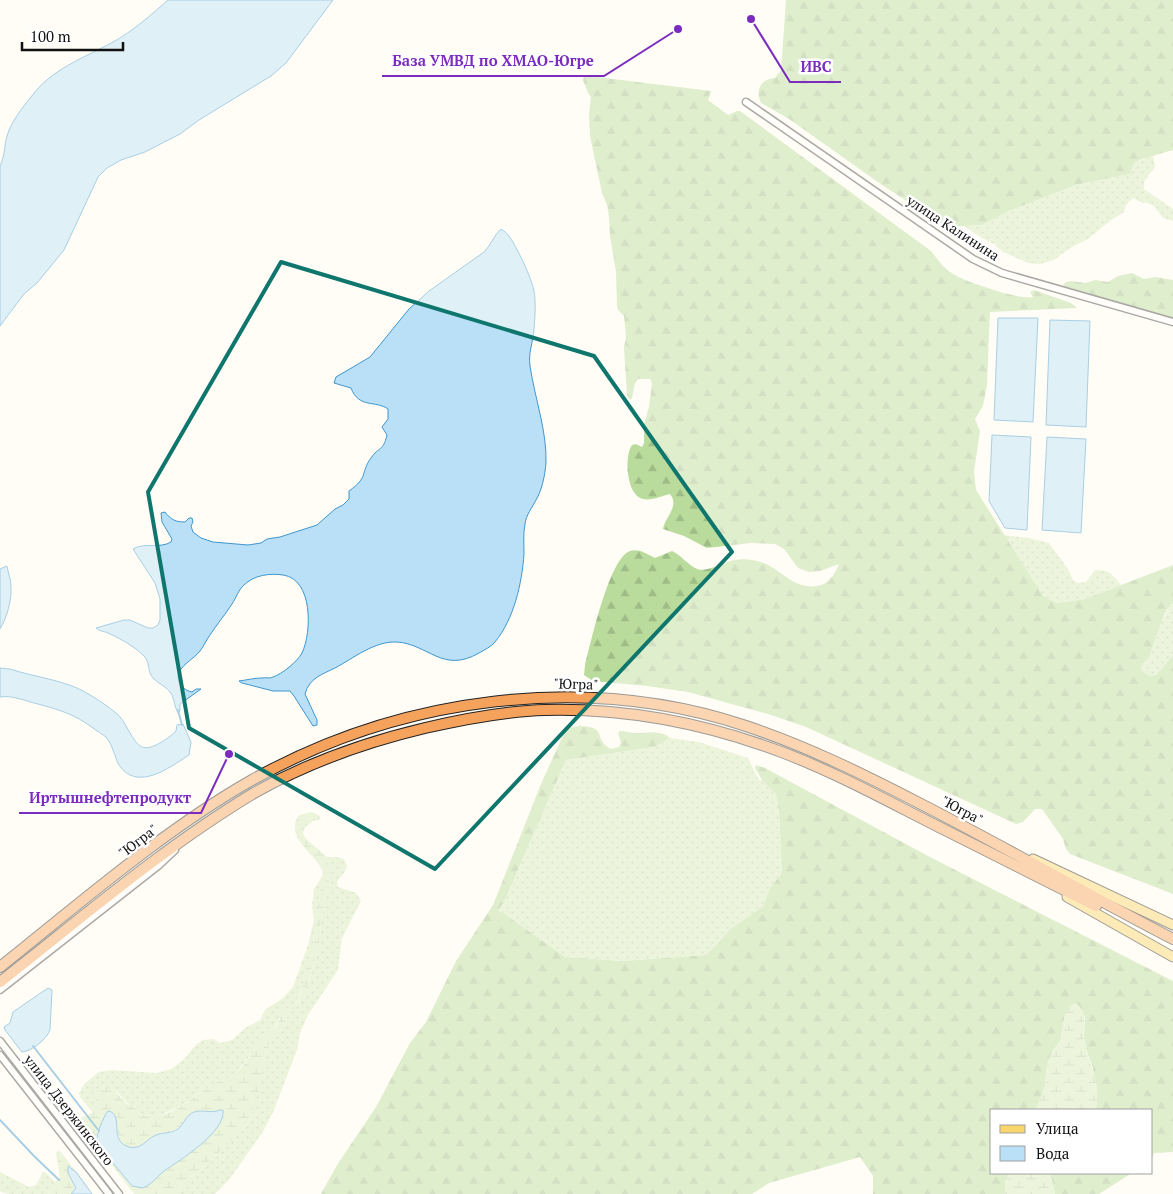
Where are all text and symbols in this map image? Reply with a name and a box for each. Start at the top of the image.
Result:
scale bar [22,20,124,52]
text: 100 m [30,26,71,46]
callout: База УМВД по ХМАО-Югре [382,46,604,76]
text: База УМВД по ХМАО-Югре [392,50,594,70]
callout: ИВС [790,52,841,82]
text: ИВС [800,56,832,76]
street label: улица Калинина [902,190,1003,265]
street label: "Югра" [553,673,599,694]
callout: Иртышнефтепродукт [19,783,201,813]
text: Иртышнефтепродукт [29,787,191,807]
street label: "Югра" [938,791,987,829]
street label: "Югра" [114,819,161,862]
street label: улица Дзержинского [20,1050,119,1169]
legend [990,1109,1153,1174]
text: Улица [1036,1118,1079,1138]
text: Вода [1036,1143,1070,1163]

